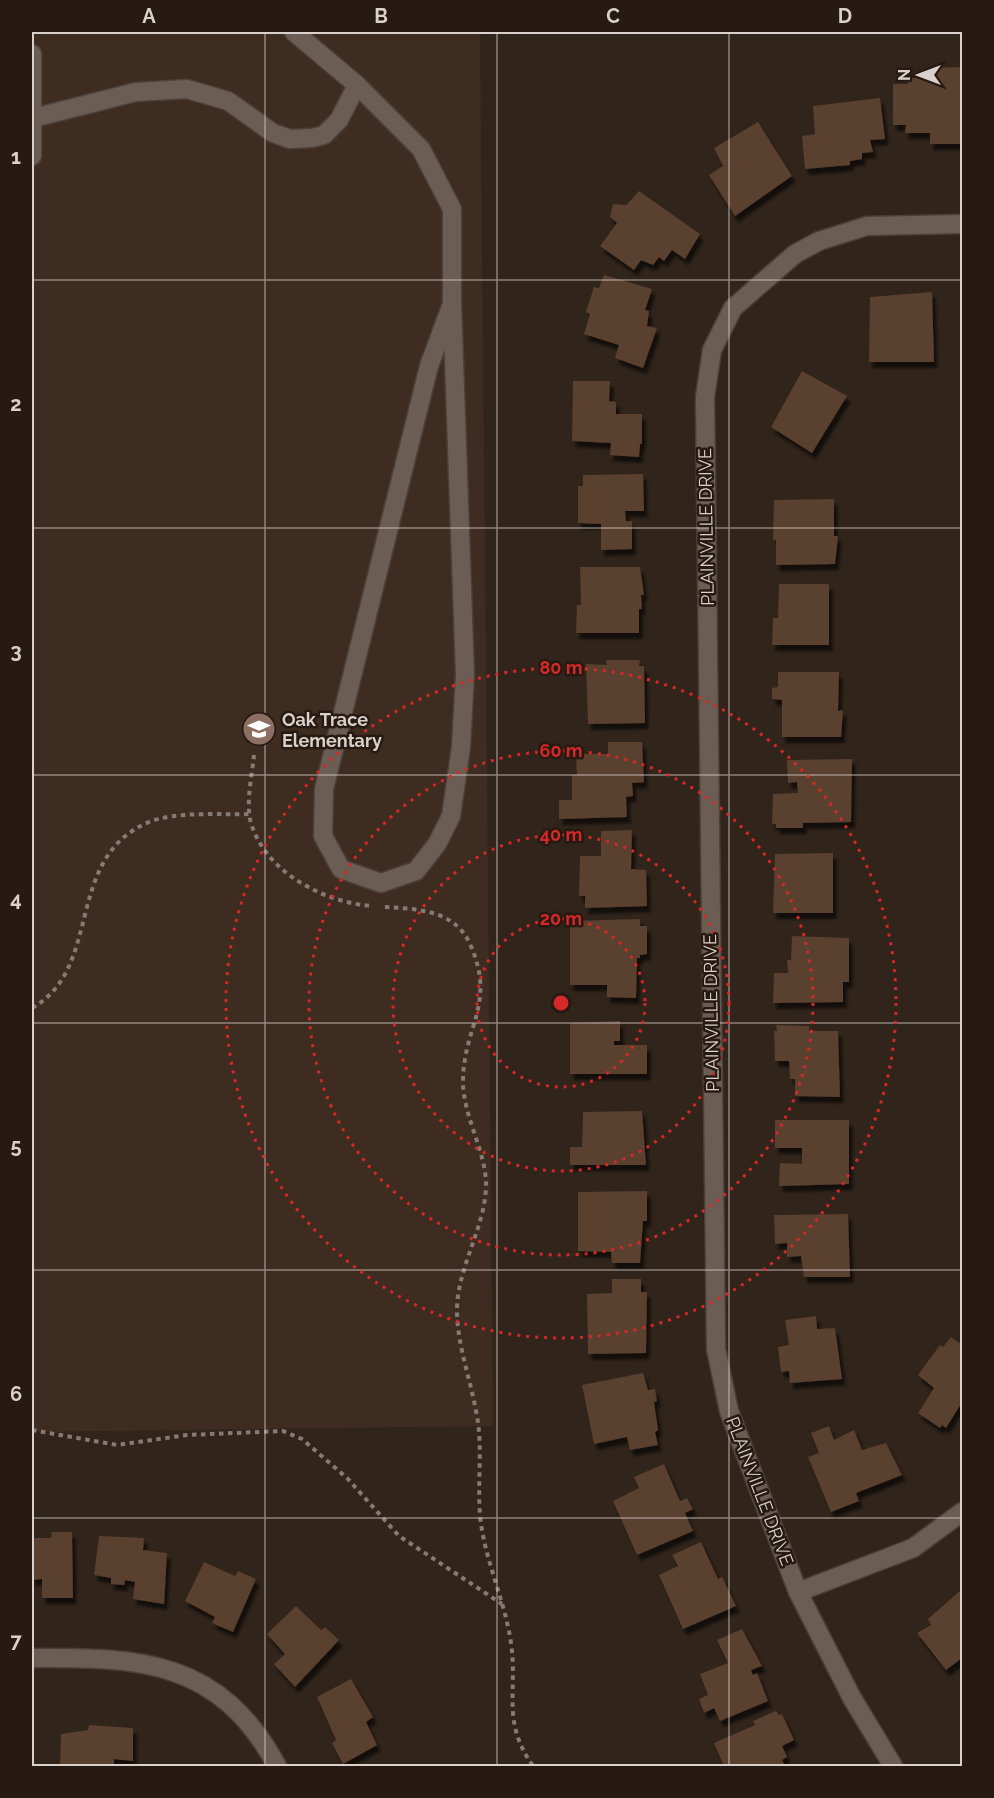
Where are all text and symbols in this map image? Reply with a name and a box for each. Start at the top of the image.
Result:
text: A [142,4,156,28]
text: B [374,4,388,28]
text: C [606,4,620,28]
text: D [838,4,852,28]
north arrow [889,45,949,105]
text: N [895,69,914,81]
text: 1 [11,145,21,169]
text: 2 [10,392,22,416]
street label: PLAINVILLE DRIVE [694,448,718,606]
text: 3 [10,639,22,663]
text: 80 m [539,657,583,678]
place label: Oak Trace Elementary [282,709,382,751]
school or university icon: Oak Trace Elementary [241,711,277,747]
text: 60 m [539,740,583,761]
text: 40 m [540,824,582,845]
text: 4 [10,887,22,911]
text: 20 m [540,908,582,929]
street label: PLAINVILLE DRIVE [699,934,723,1092]
centre of rings [551,993,571,1013]
text: 5 [10,1134,22,1158]
text: 6 [10,1382,22,1406]
street label: PLAINVILLE DRIVE [722,1414,798,1568]
text: 7 [10,1629,22,1653]

